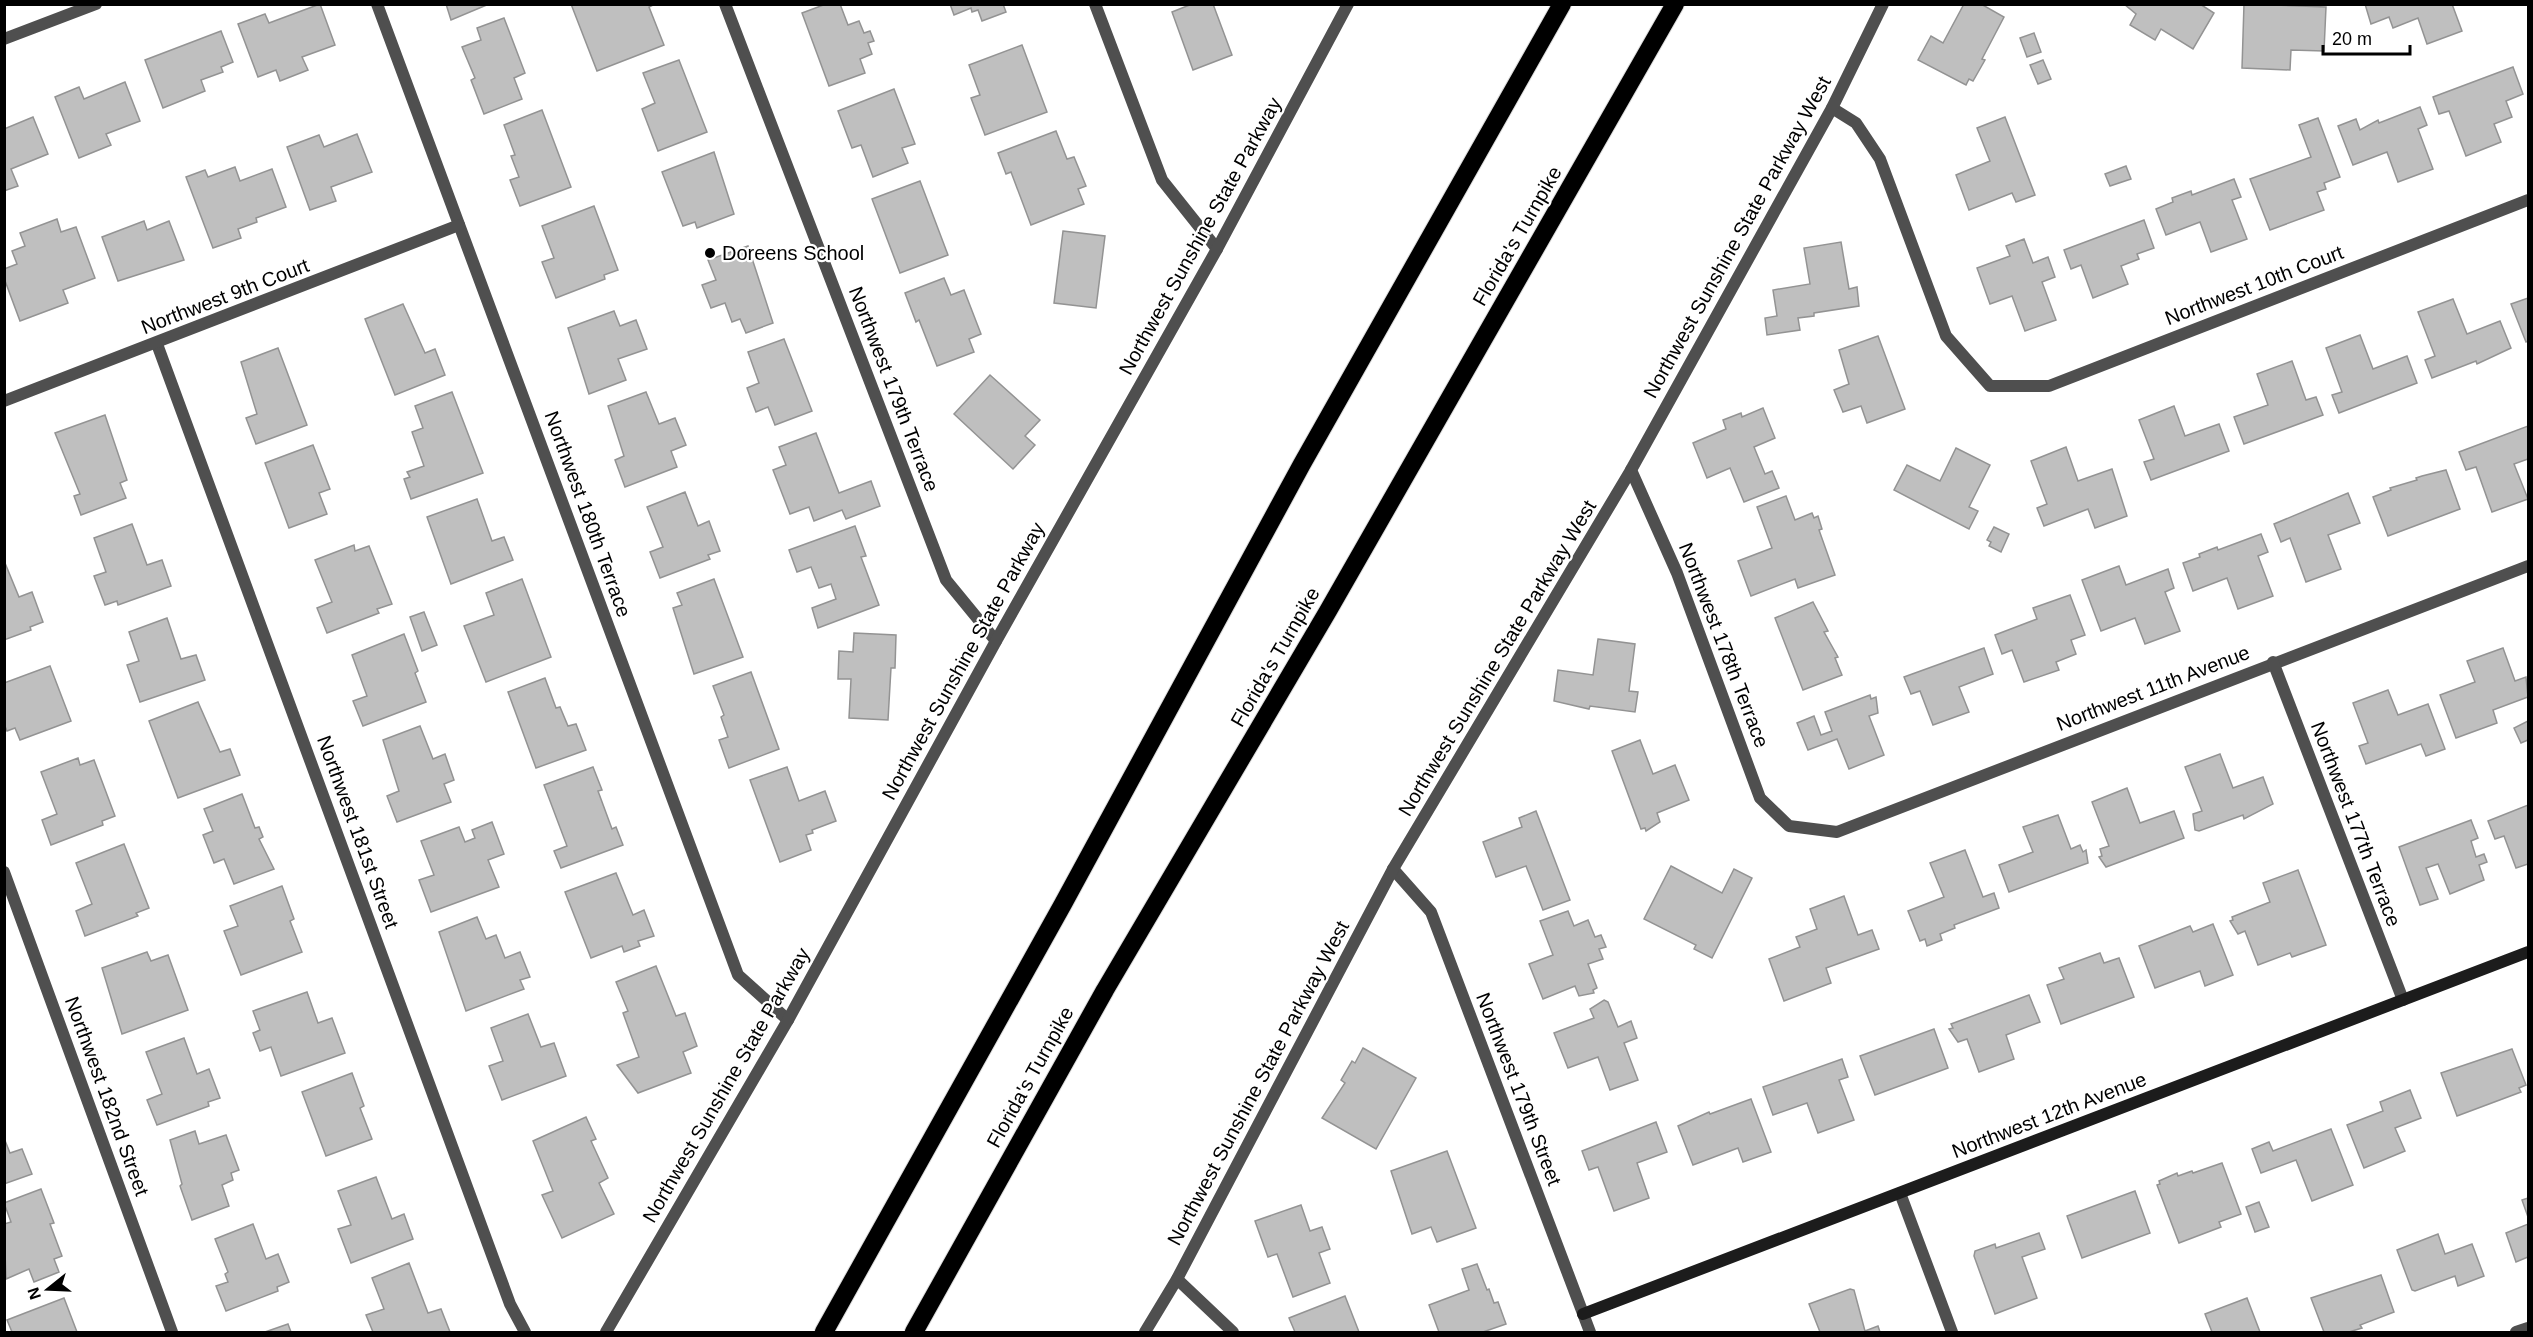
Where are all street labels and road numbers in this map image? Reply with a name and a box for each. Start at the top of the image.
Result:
street label: Northwest Sunshine State Parkway West [1639,72,1835,402]
street label: Northwest Sunshine State Parkway [1114,94,1286,378]
street label: Florida's Turnpike [1468,162,1566,310]
street label: Northwest 10th Court [2162,241,2347,329]
street label: Northwest 9th Court [138,254,312,338]
street label: Northwest 179th Terrace [845,284,943,494]
street label: Northwest 180th Terrace [540,408,636,620]
street label: Northwest Sunshine State Parkway West [1394,496,1600,820]
street label: Northwest Sunshine State Parkway [877,519,1049,803]
street label: Northwest 178th Terrace [1675,540,1773,750]
street label: Florida's Turnpike [1226,583,1324,731]
street label: Northwest 11th Avenue [2053,641,2253,735]
street label: Northwest 177th Terrace [2307,719,2405,929]
street label: Northwest 181st Street [313,733,403,932]
street label: Northwest Sunshine State Parkway West [1163,917,1353,1249]
street label: Northwest Sunshine State Parkway [638,944,814,1226]
street label: Northwest 179th Street [1472,990,1566,1189]
street label: Northwest 182nd Street [61,994,153,1199]
street label: Florida's Turnpike [982,1003,1078,1151]
street label: Northwest 12th Avenue [1949,1068,2149,1162]

